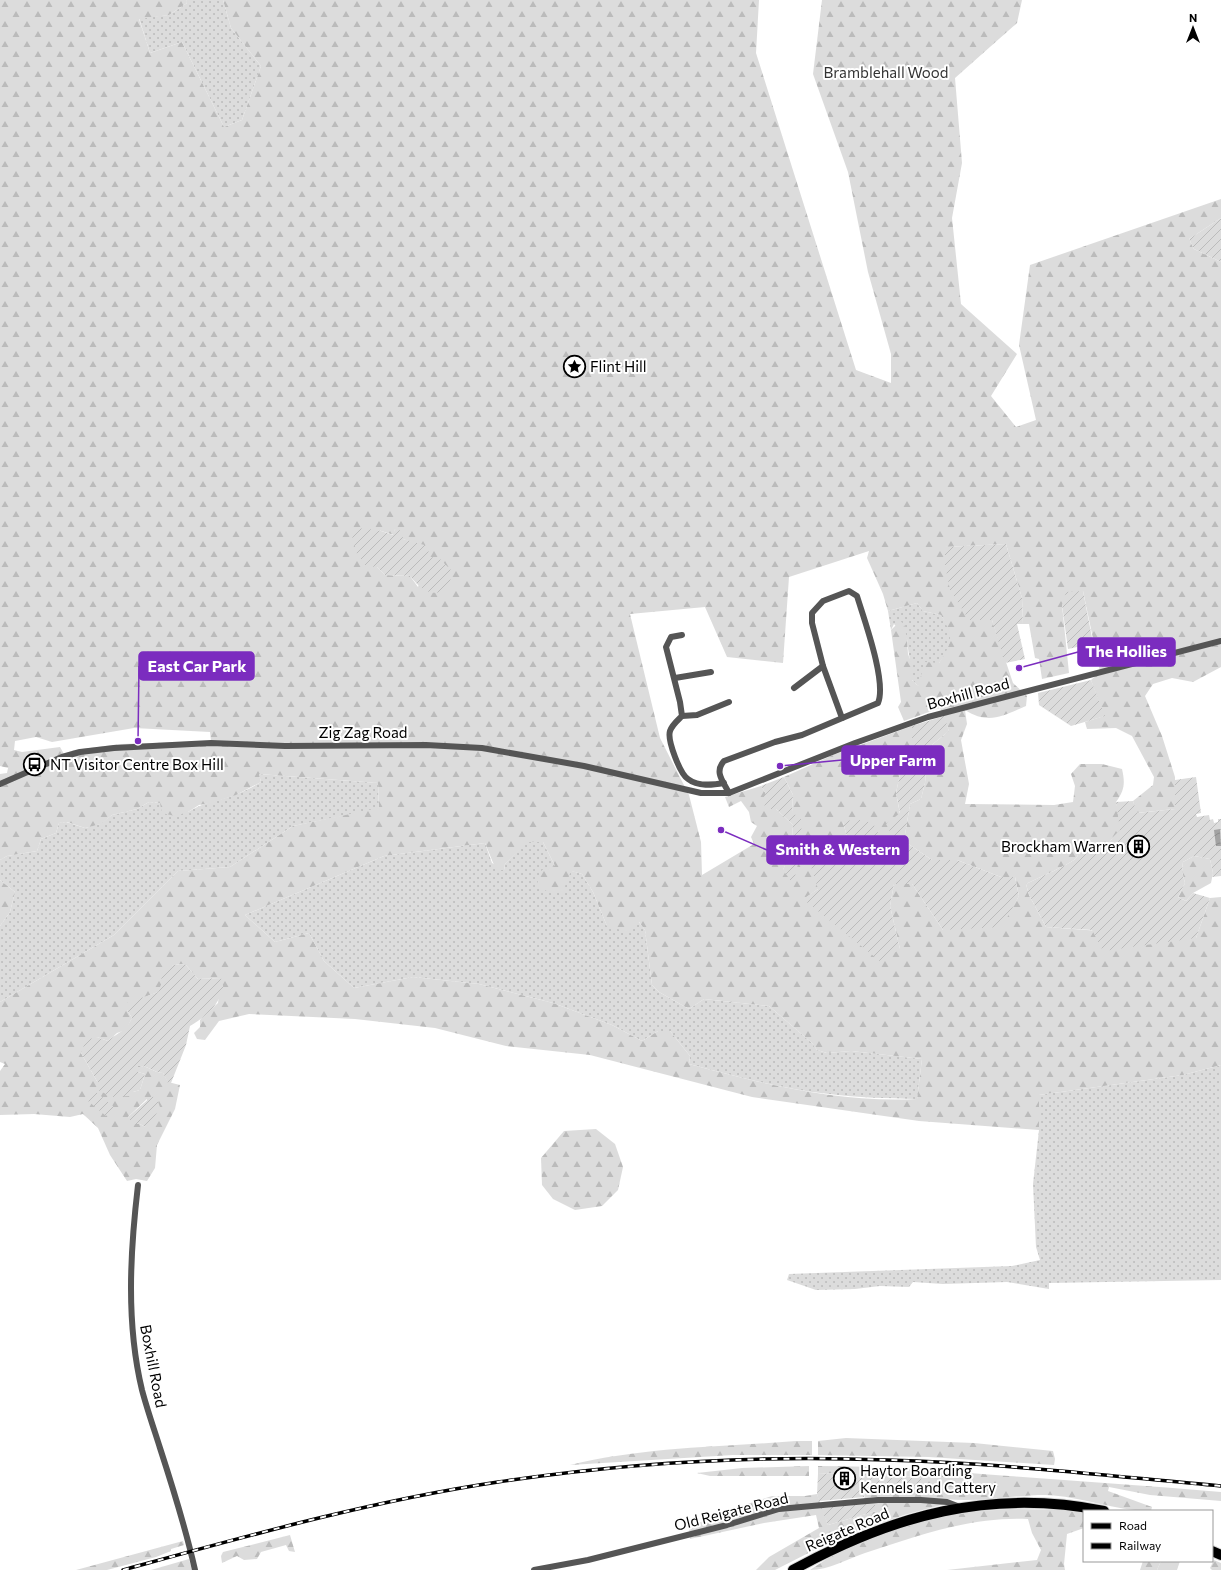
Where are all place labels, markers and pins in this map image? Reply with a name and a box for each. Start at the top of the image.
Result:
place icon: Flint Hill [562,353,588,379]
place label: Flint Hill [590,357,647,375]
callout: The Hollies [1078,638,1175,666]
callout: East Car Park [139,652,254,680]
callout: Upper Farm [842,746,944,774]
bus stop icon: NT Visitor Centre Box Hill [21,751,47,777]
place label: NT Visitor Centre Box Hill [50,755,224,773]
building icon: Brockham Warren [1126,833,1152,859]
callout: Smith & Western [767,836,908,864]
place label: Brockham Warren [1001,837,1124,855]
place label: Haytor Boarding Kennels and Cattery [860,1461,996,1496]
building icon: Haytor Boarding Kennels and Cattery [831,1466,857,1492]

